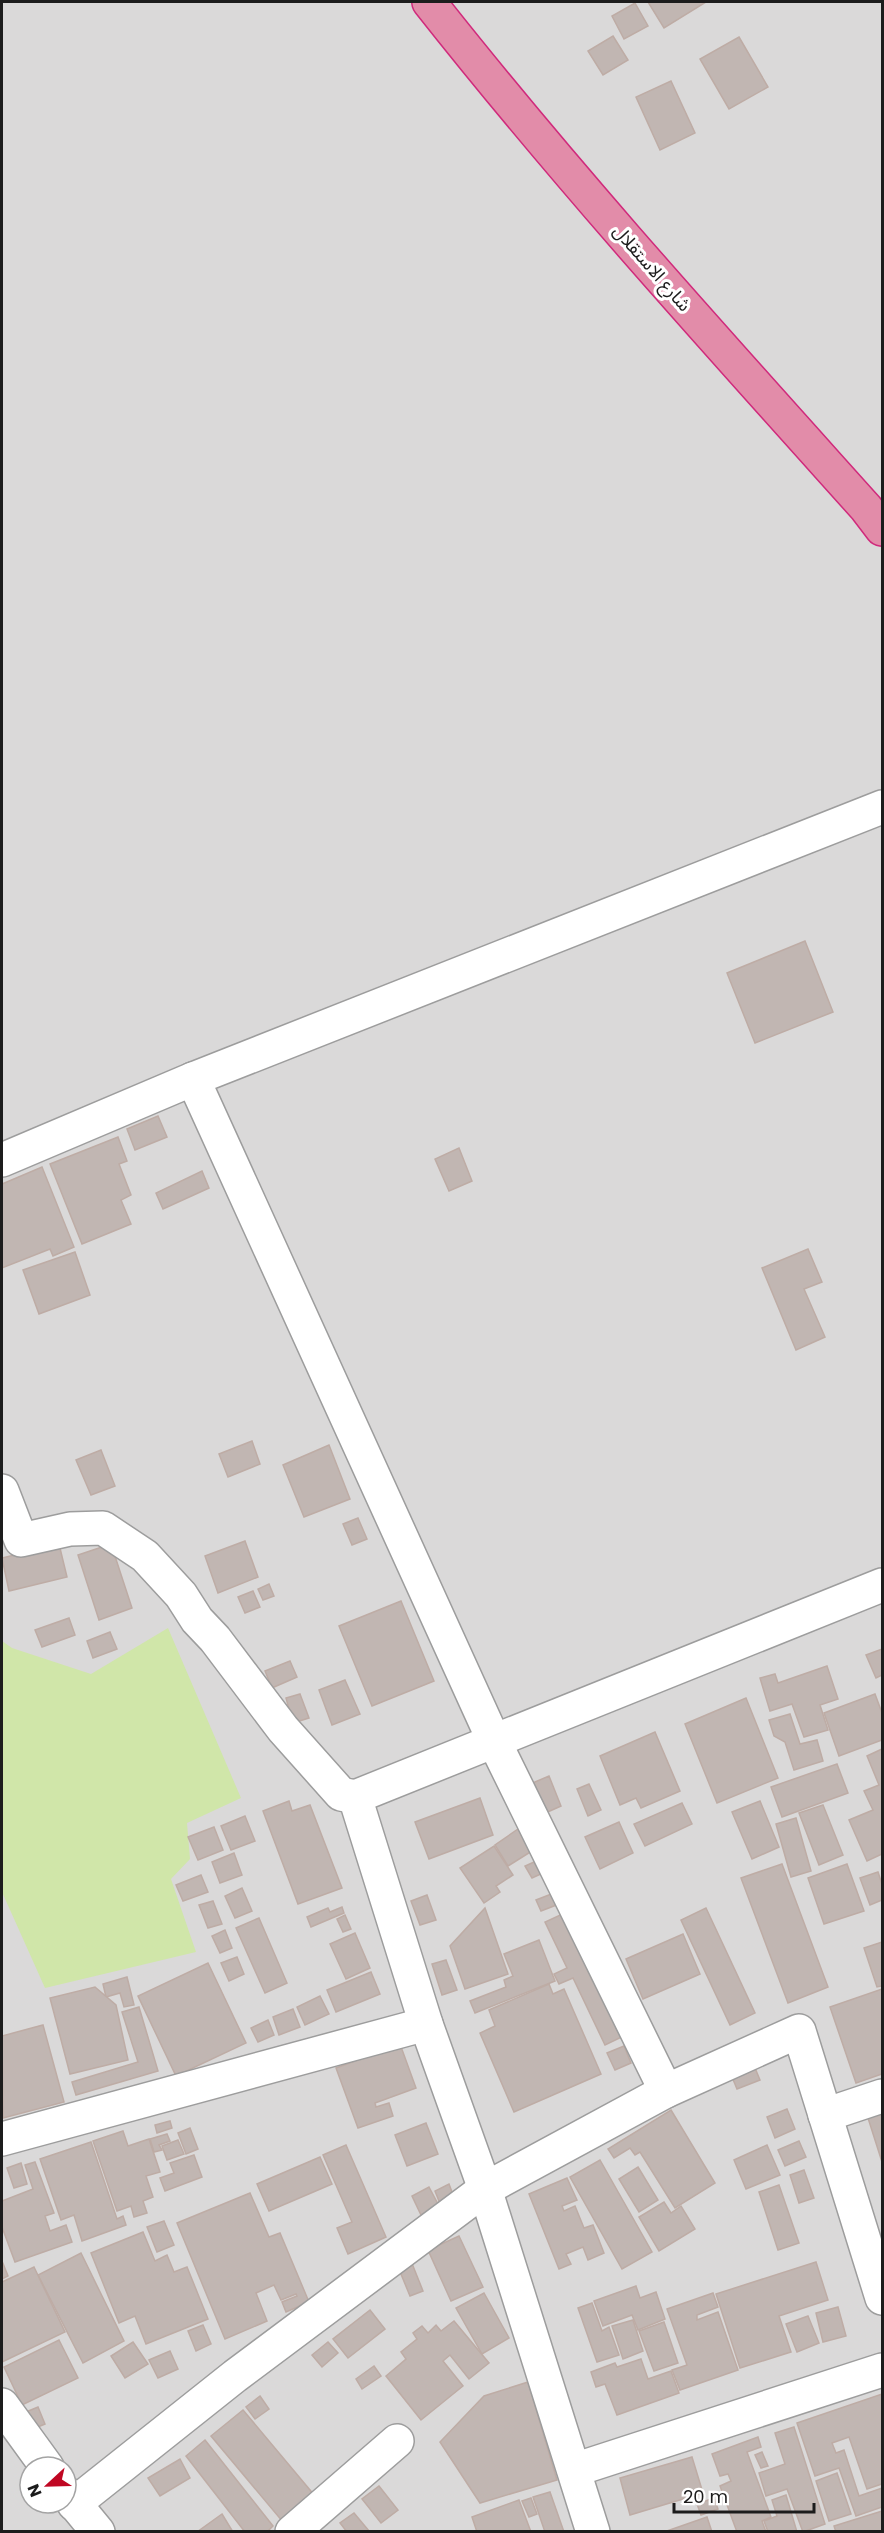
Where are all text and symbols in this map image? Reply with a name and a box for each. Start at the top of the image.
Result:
street label: شارع الاستقلال [606,219,697,318]
north arrow [18,2455,78,2515]
scale bar [674,2476,814,2514]
text: N [22,2481,47,2500]
text: 20 m [683,2484,728,2509]

